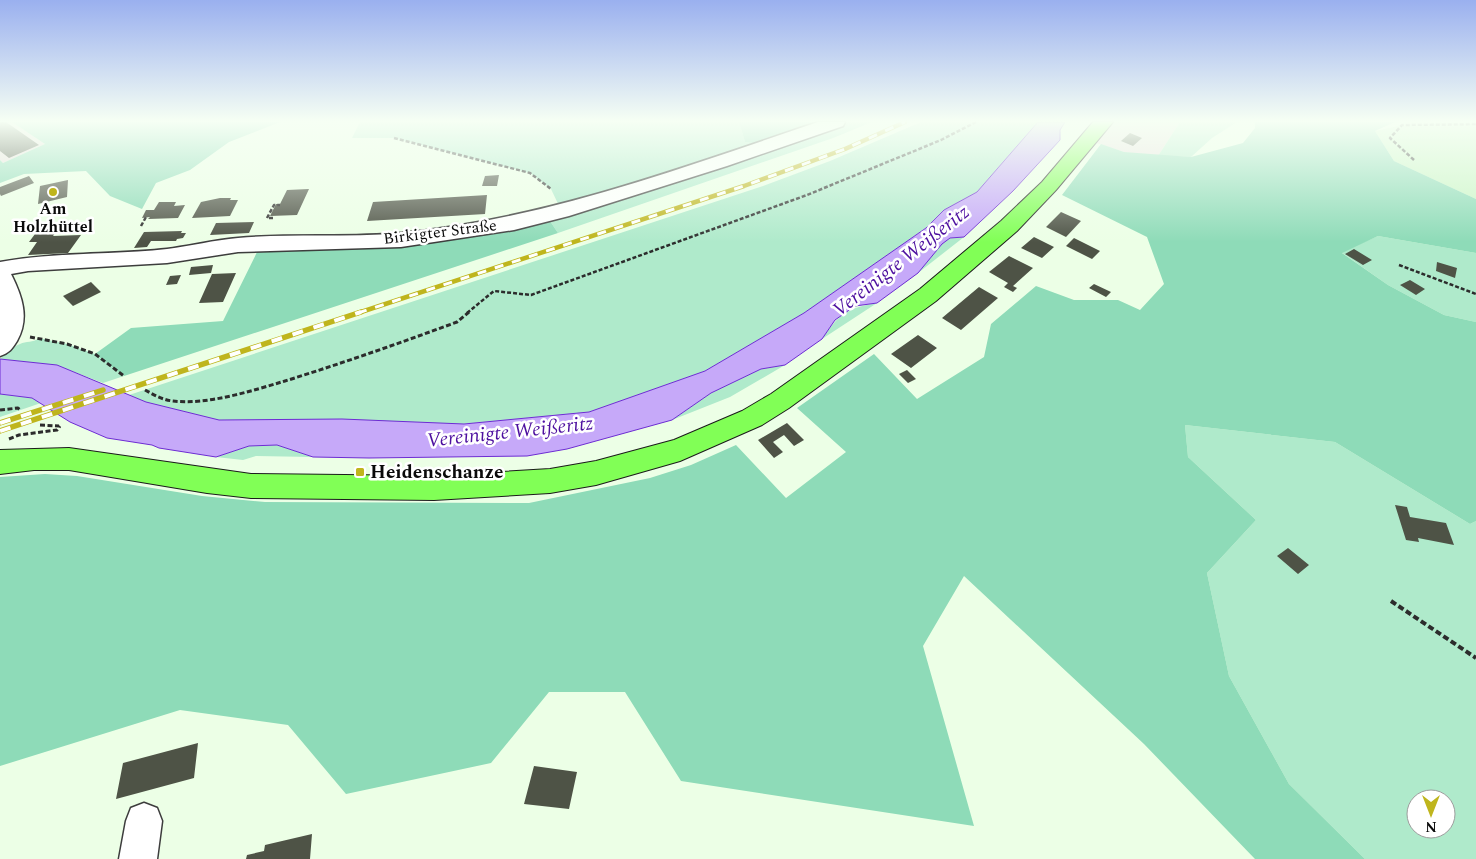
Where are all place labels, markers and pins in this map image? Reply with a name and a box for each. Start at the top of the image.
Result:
marker: Am Holzhüttel [47,186,59,198]
place label: Am Holzhüttel [13,197,93,239]
place label: Heidenschanze [370,458,503,487]
marker: Heidenschanze [354,466,366,478]

